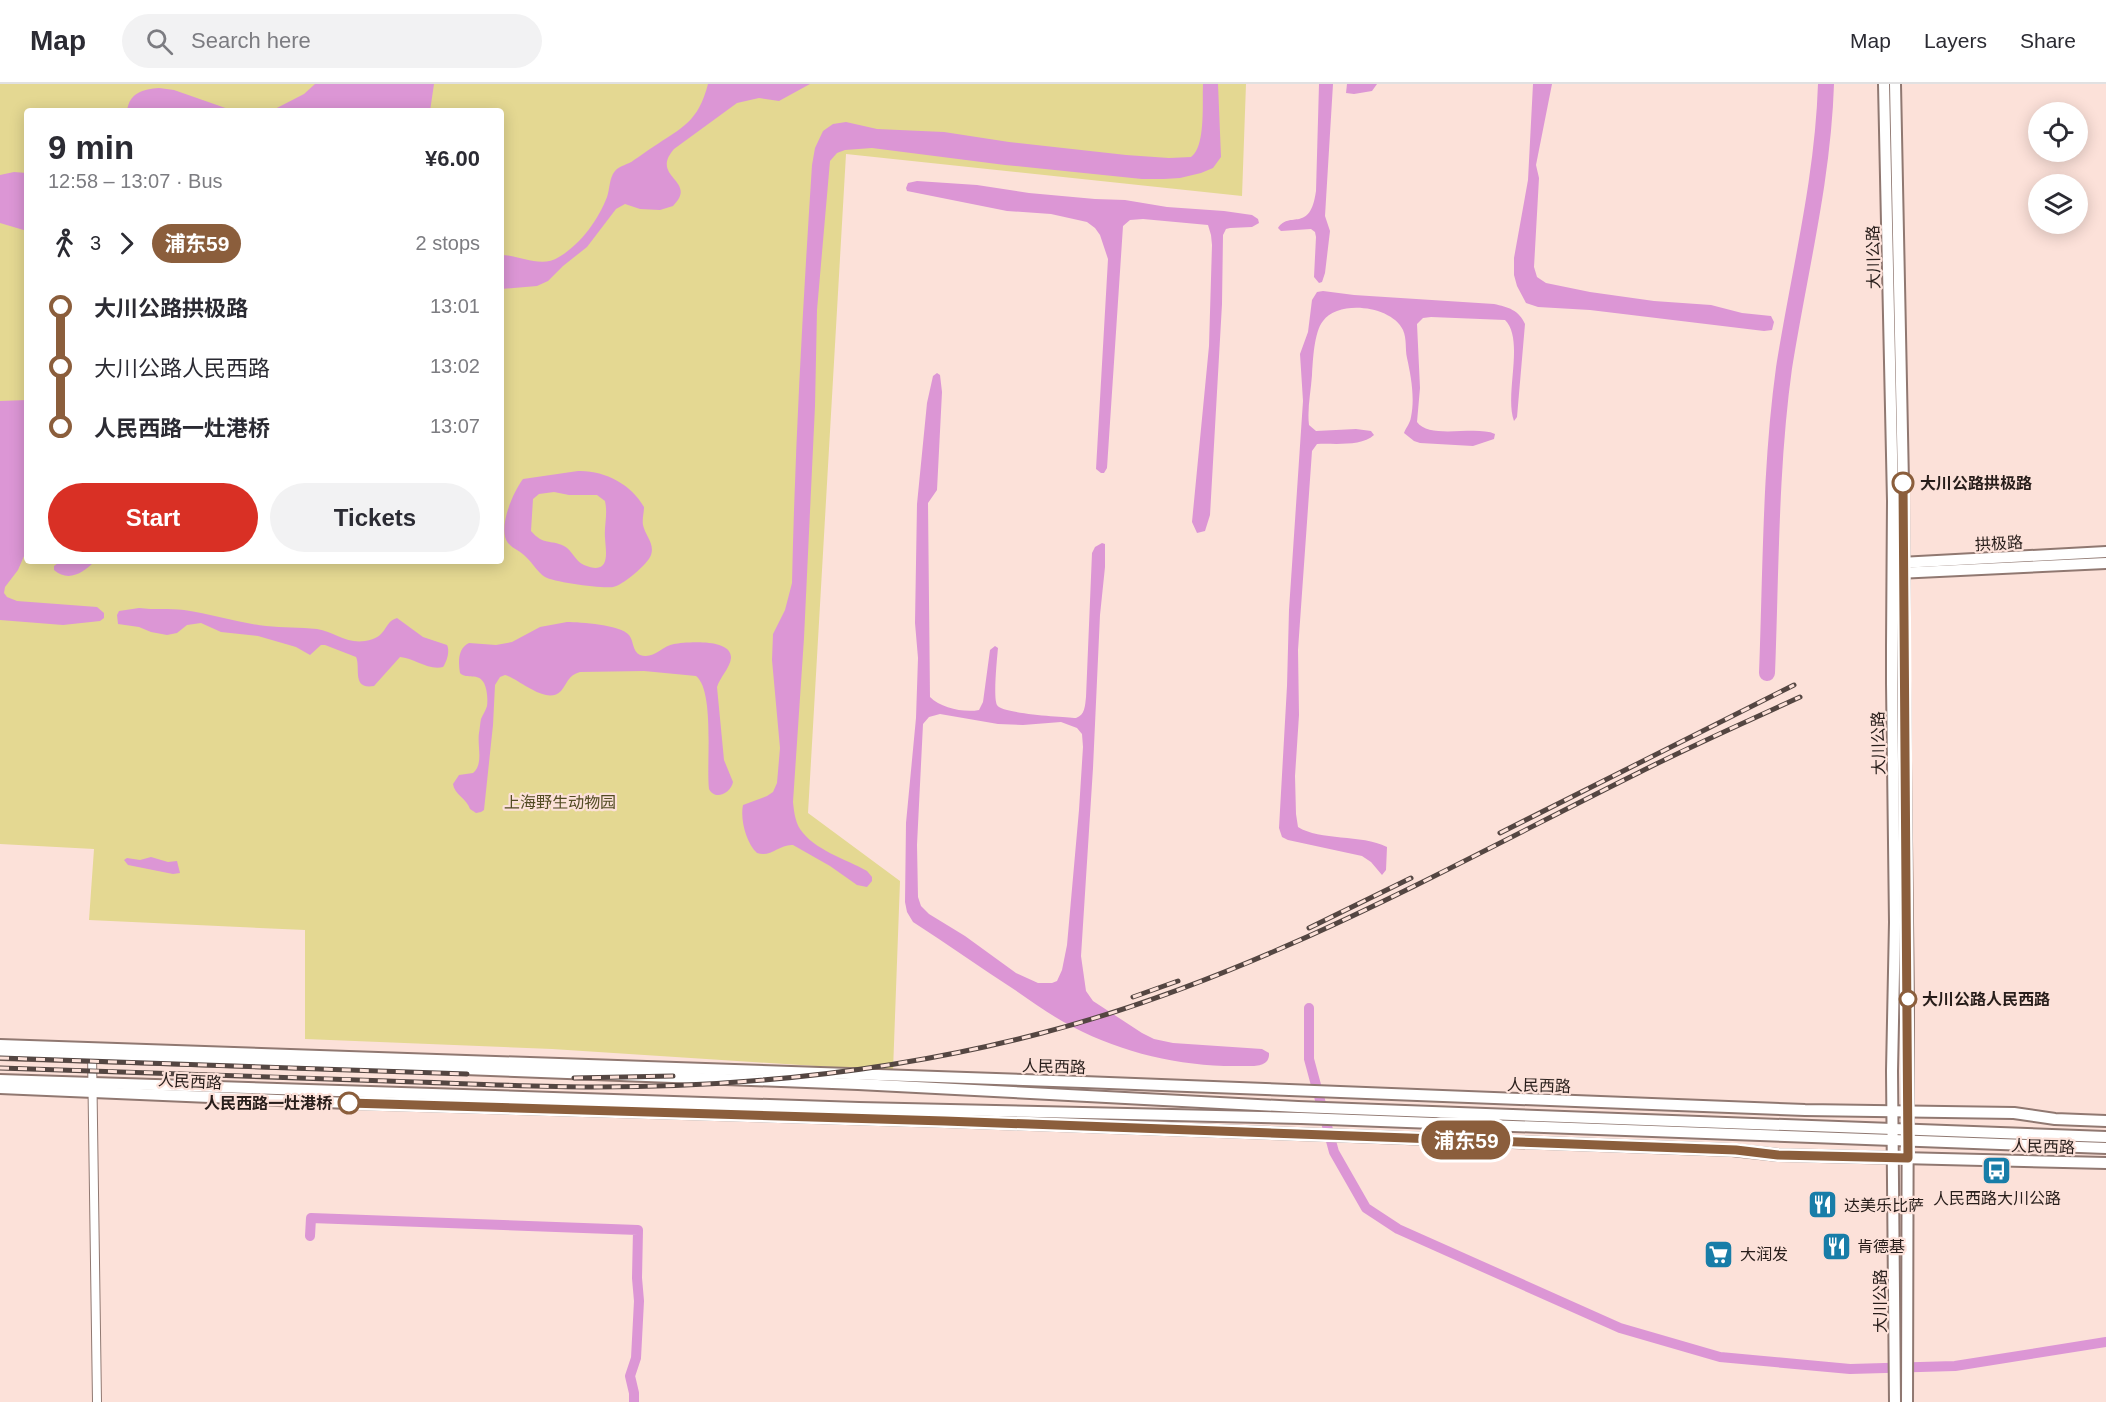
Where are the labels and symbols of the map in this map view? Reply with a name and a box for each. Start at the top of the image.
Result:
street label: 大川公路 [1864,225,1883,289]
marker: 大川公路拱极路 [1892,472,1914,494]
place label: 大川公路拱极路 [1920,475,2032,492]
street label: 拱极路 [1975,534,2023,553]
street label: 大川公路 [1869,711,1888,775]
park label: 上海野生动物园 [504,794,616,811]
marker: 大川公路人民西路 [1899,990,1917,1008]
place label: 大川公路人民西路 [1922,991,2050,1008]
street label: 人民西路 [1022,1057,1086,1076]
street label: 人民西路 [158,1071,222,1092]
street label: 人民西路 [1507,1076,1571,1095]
marker: 人民西路一灶港桥 [338,1092,360,1114]
place label: 人民西路一灶港桥 [204,1095,333,1112]
line badge: 浦东59 [1424,1120,1508,1160]
street label: 人民西路 [2011,1137,2075,1156]
bus stop icon: 人民西路大川公路 [1981,1154,2013,1186]
restaurant icon: 达美乐比萨 [1807,1189,1839,1221]
place label: 人民西路大川公路 [1933,1190,2061,1207]
place label: 达美乐比萨 [1844,1197,1924,1214]
restaurant icon: 肯德基 [1820,1230,1852,1262]
supermarket icon: 大润发 [1703,1238,1735,1270]
place label: 肯德基 [1857,1238,1905,1255]
place label: 大润发 [1740,1246,1788,1263]
street label: 大川公路 [1872,1269,1889,1333]

